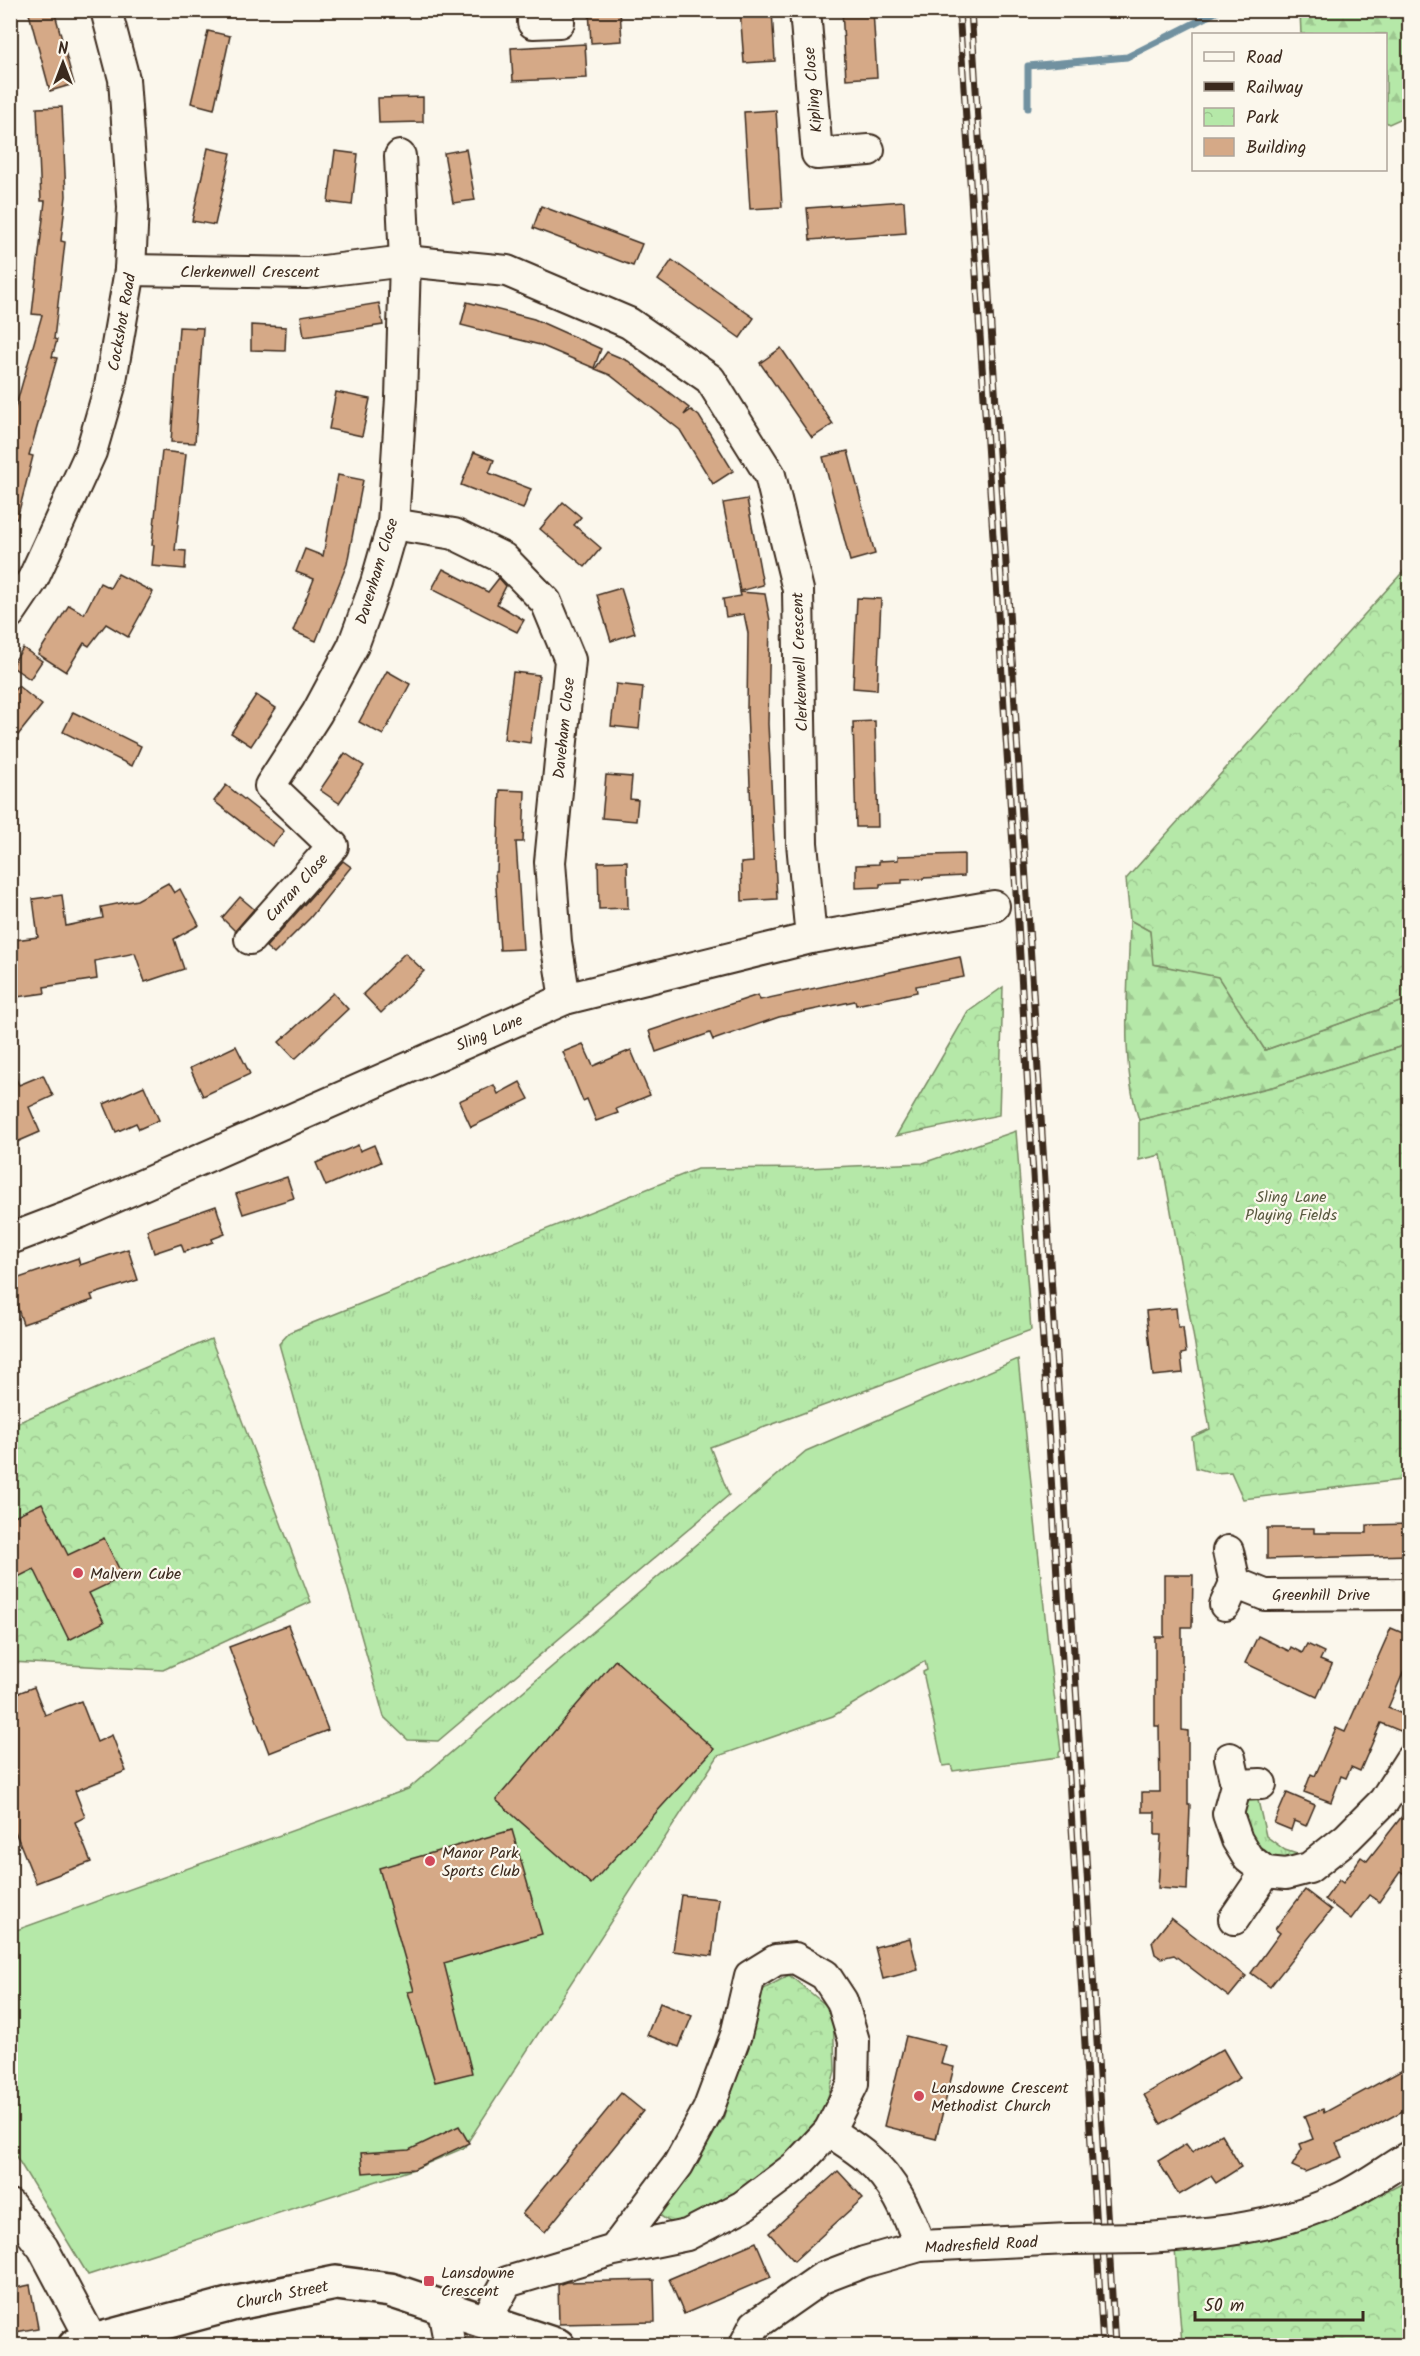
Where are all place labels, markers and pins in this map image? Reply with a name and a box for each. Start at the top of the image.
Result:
place label: Malvern Cube [90,1562,181,1587]
marker: Malvern Cube [71,1566,85,1580]
place label: Manor Park Sports Club [442,1841,520,1884]
marker: Manor Park Sports Club [423,1854,437,1868]
place label: Lansdowne Crescent Methodist Church [931,2076,1069,2119]
marker: Lansdowne Crescent Methodist Church [912,2089,926,2103]
place label: Lansdowne Crescent [441,2261,514,2304]
marker: Lansdowne Crescent [422,2274,436,2288]

